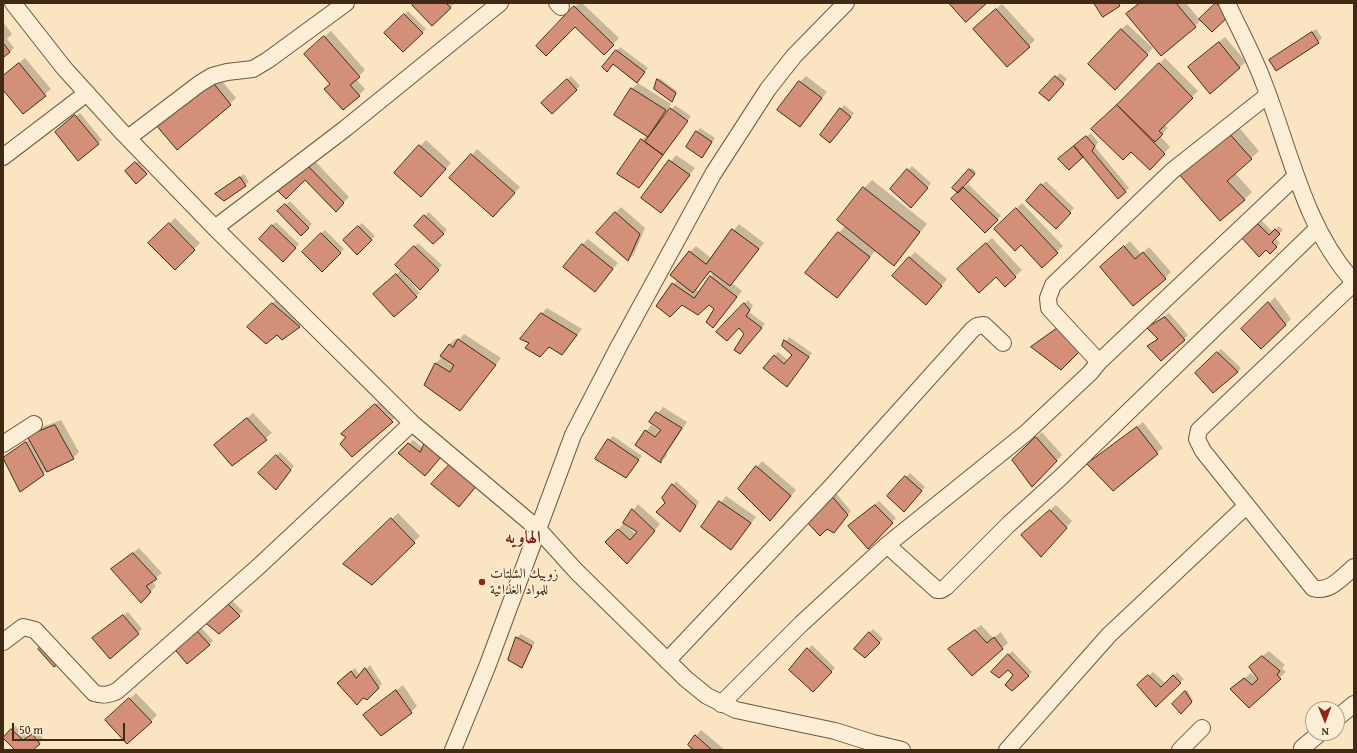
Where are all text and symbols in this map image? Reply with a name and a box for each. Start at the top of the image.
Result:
district label: الهاويه [505,527,541,549]
place label: زوبيك الشلتات للمواد الغذائية [490,566,559,598]
marker: زوبيك الشلتات للمواد الغذائية [477,577,487,587]
north arrow [1305,701,1345,741]
scale bar [14,715,127,741]
text: 50 m [19,721,43,738]
text: N [1321,724,1329,740]

